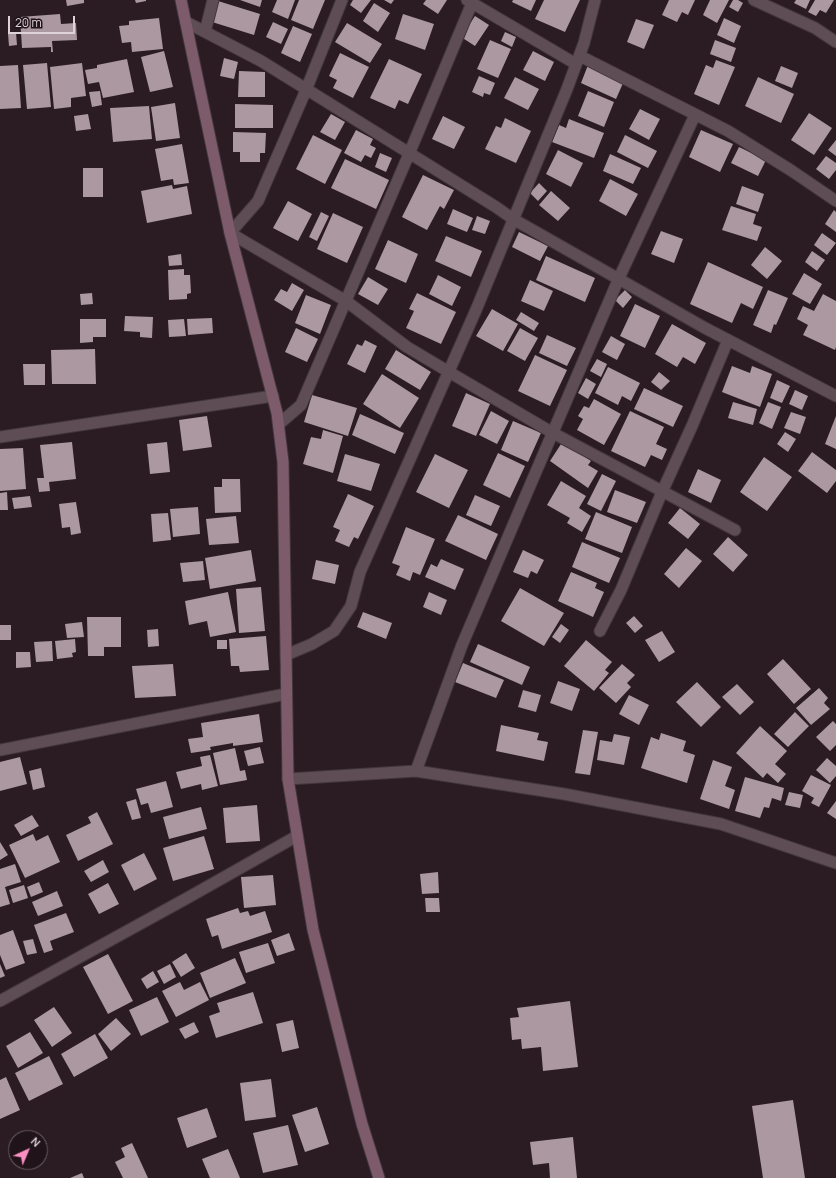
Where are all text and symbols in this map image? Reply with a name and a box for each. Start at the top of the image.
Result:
scale bar [10,8,77,34]
text: 20 m [15,14,42,31]
north arrow [8,1130,48,1170]
text: N [28,1134,44,1150]

